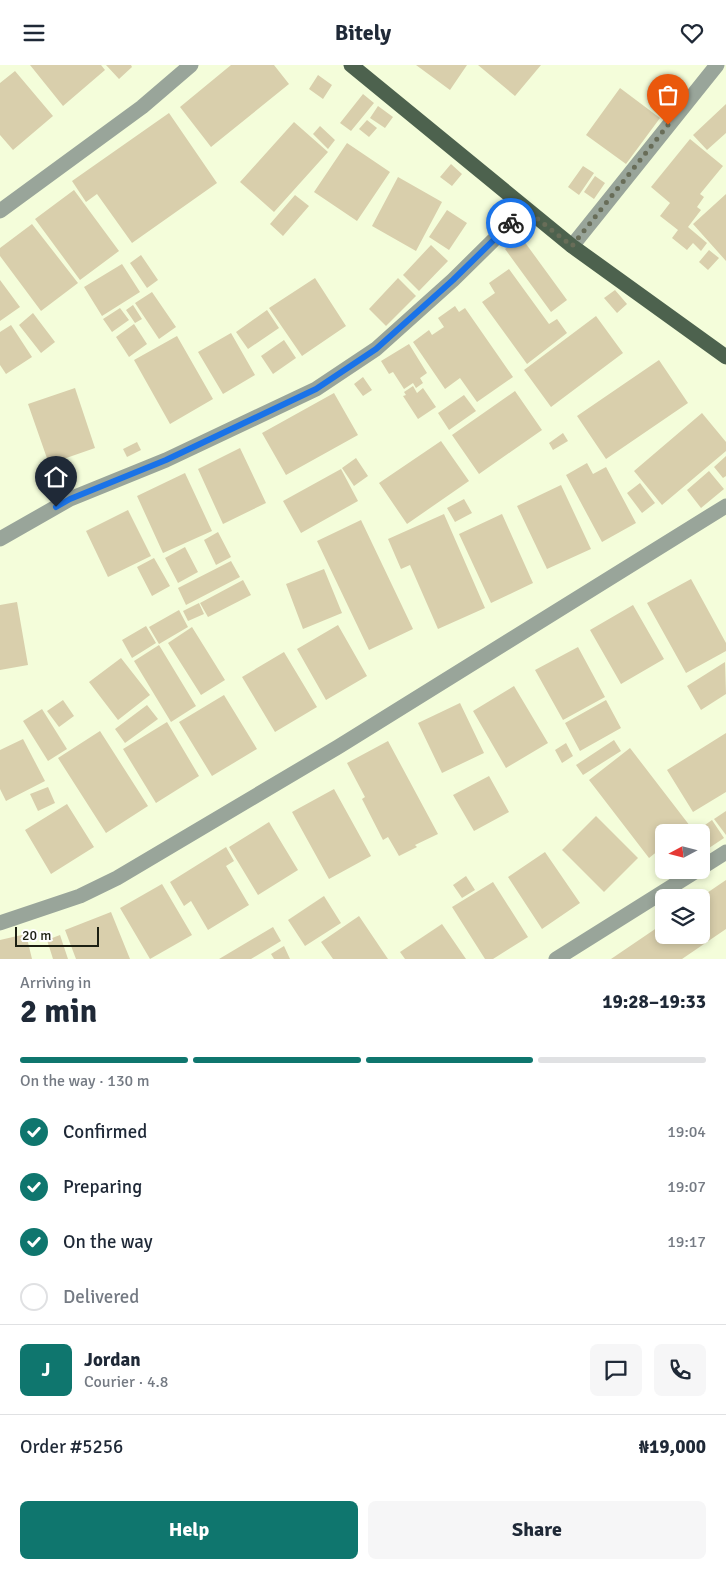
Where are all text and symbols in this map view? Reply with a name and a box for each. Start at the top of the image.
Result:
icon: menu [20,19,48,47]
text: Bitely [335,19,391,46]
icon: heart [678,19,706,47]
pin [647,74,689,125]
icon: bag [654,81,682,109]
courier [486,198,536,248]
icon: bike [497,209,525,237]
pin [35,456,77,507]
icon: home [42,463,70,491]
north arrow [655,824,710,879]
map controls [655,824,710,944]
button: layers [655,889,710,944]
scale bar [15,924,99,947]
text: 20 m [22,927,51,944]
text: Arriving in [20,973,91,993]
text: 19:28–19:33 [602,990,706,1014]
text: 2 min [20,992,97,1031]
text: On the way · 130 m [20,1071,150,1091]
icon: check [20,1118,48,1146]
text: Confirmed [63,1120,147,1144]
text: 19:04 [667,1122,706,1142]
icon: check [20,1173,48,1201]
text: Preparing [63,1175,142,1199]
text: 19:07 [667,1177,706,1197]
icon: check [20,1228,48,1256]
text: On the way [63,1230,153,1254]
text: 19:17 [667,1232,706,1252]
text: Delivered [63,1285,139,1309]
button: chat [590,1344,642,1396]
button: phone [654,1344,706,1396]
text: Jordan [84,1348,141,1372]
text: J [42,1358,50,1382]
text: Courier · 4.8 [84,1372,168,1392]
text: Order #5256 [20,1435,123,1459]
text: ₦19,000 [639,1435,706,1459]
button: Help [20,1501,358,1559]
button: Share [368,1501,706,1559]

